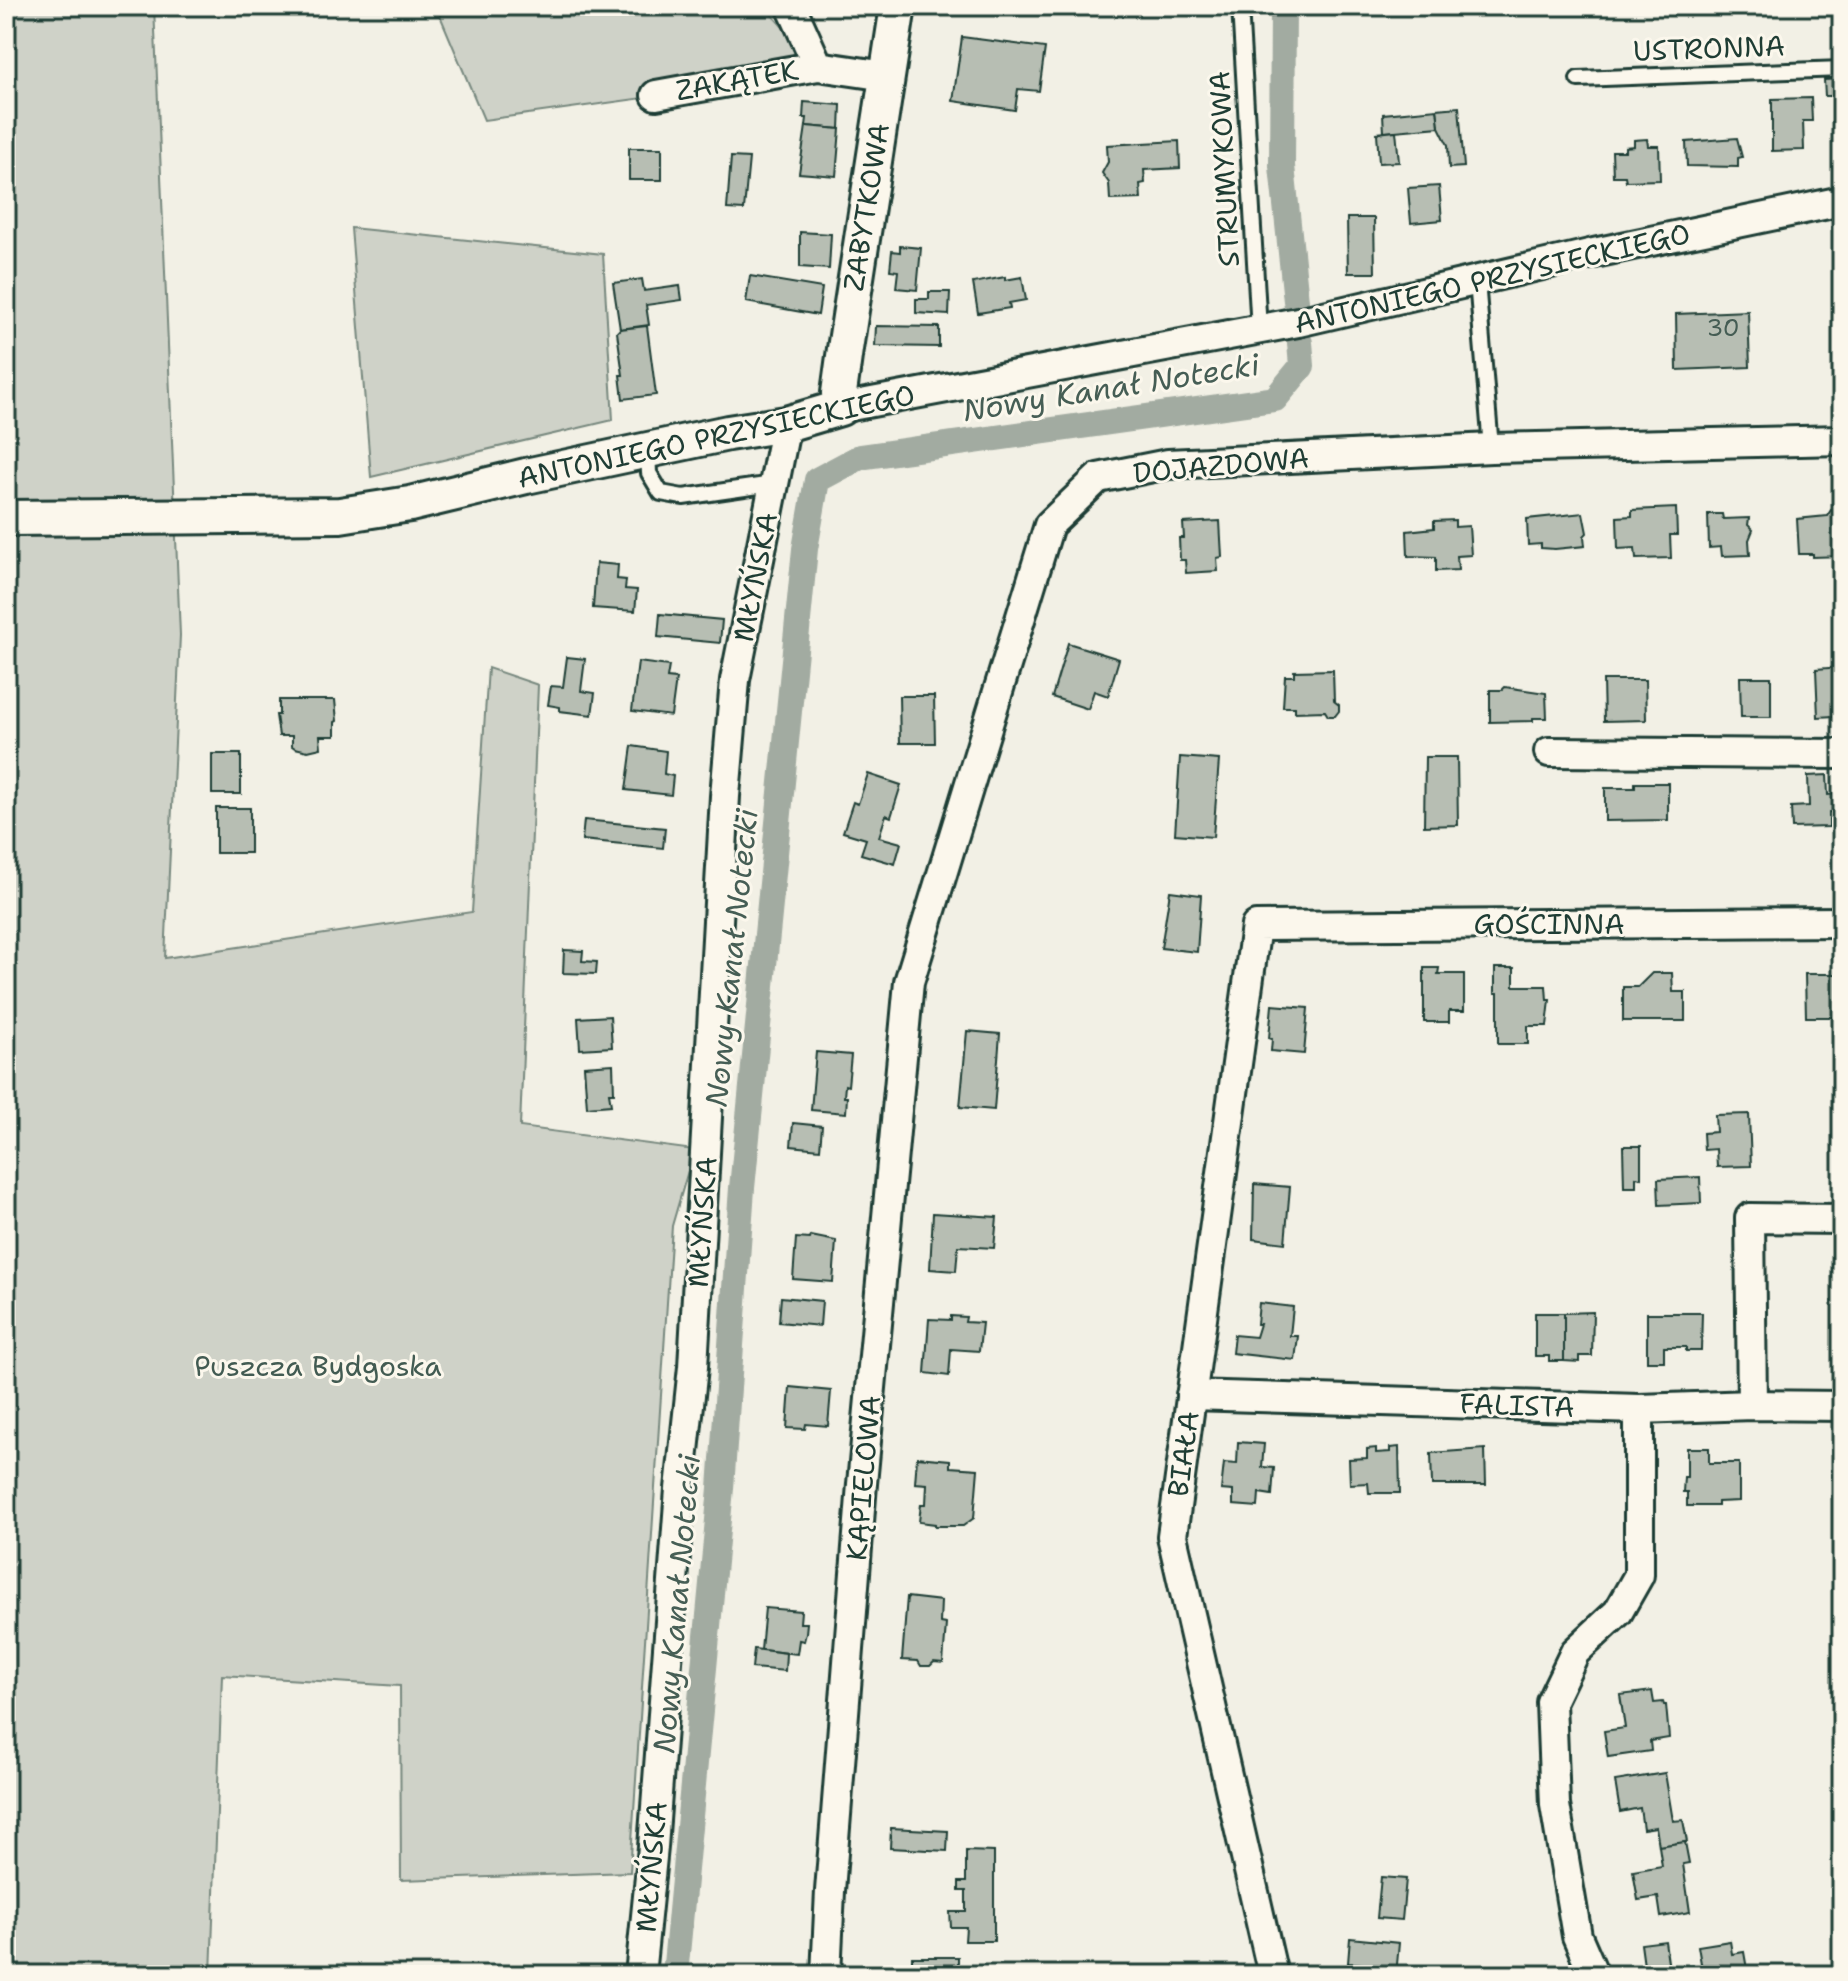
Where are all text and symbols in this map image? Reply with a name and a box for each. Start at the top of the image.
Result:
street label: USTRONNA [1632,26,1786,70]
street label: ZAKĄTEK [673,51,801,109]
street label: STRUMYKOWA [1200,70,1248,268]
street label: ZABYTKOWA [834,120,898,294]
street label: ANTONIEGO PRZYSIECKIEGO [1290,214,1694,342]
house number: 30 [1706,312,1740,344]
water label: Nowy Kanał Notecki [960,344,1263,431]
street label: ANTONIEGO PRZYSIECKIEGO [514,375,918,497]
street label: DOJAZDOWA [1131,438,1311,492]
street label: MŁYŃSKA [724,509,786,645]
water label: Nowy Kanał Notecki [695,806,768,1109]
street label: GOŚCINNA [1473,905,1625,943]
street label: MŁYŃSKA [678,1155,726,1289]
park label: Puszcza Bydgoska [194,1347,442,1385]
street label: FALISTA [1459,1384,1575,1426]
street label: KĄPIELOWA [837,1394,889,1562]
street label: BIAŁA [1158,1409,1208,1499]
water label: Nowy Kanał Notecki [643,1452,710,1755]
street label: MŁYŃSKA [626,1800,676,1934]

